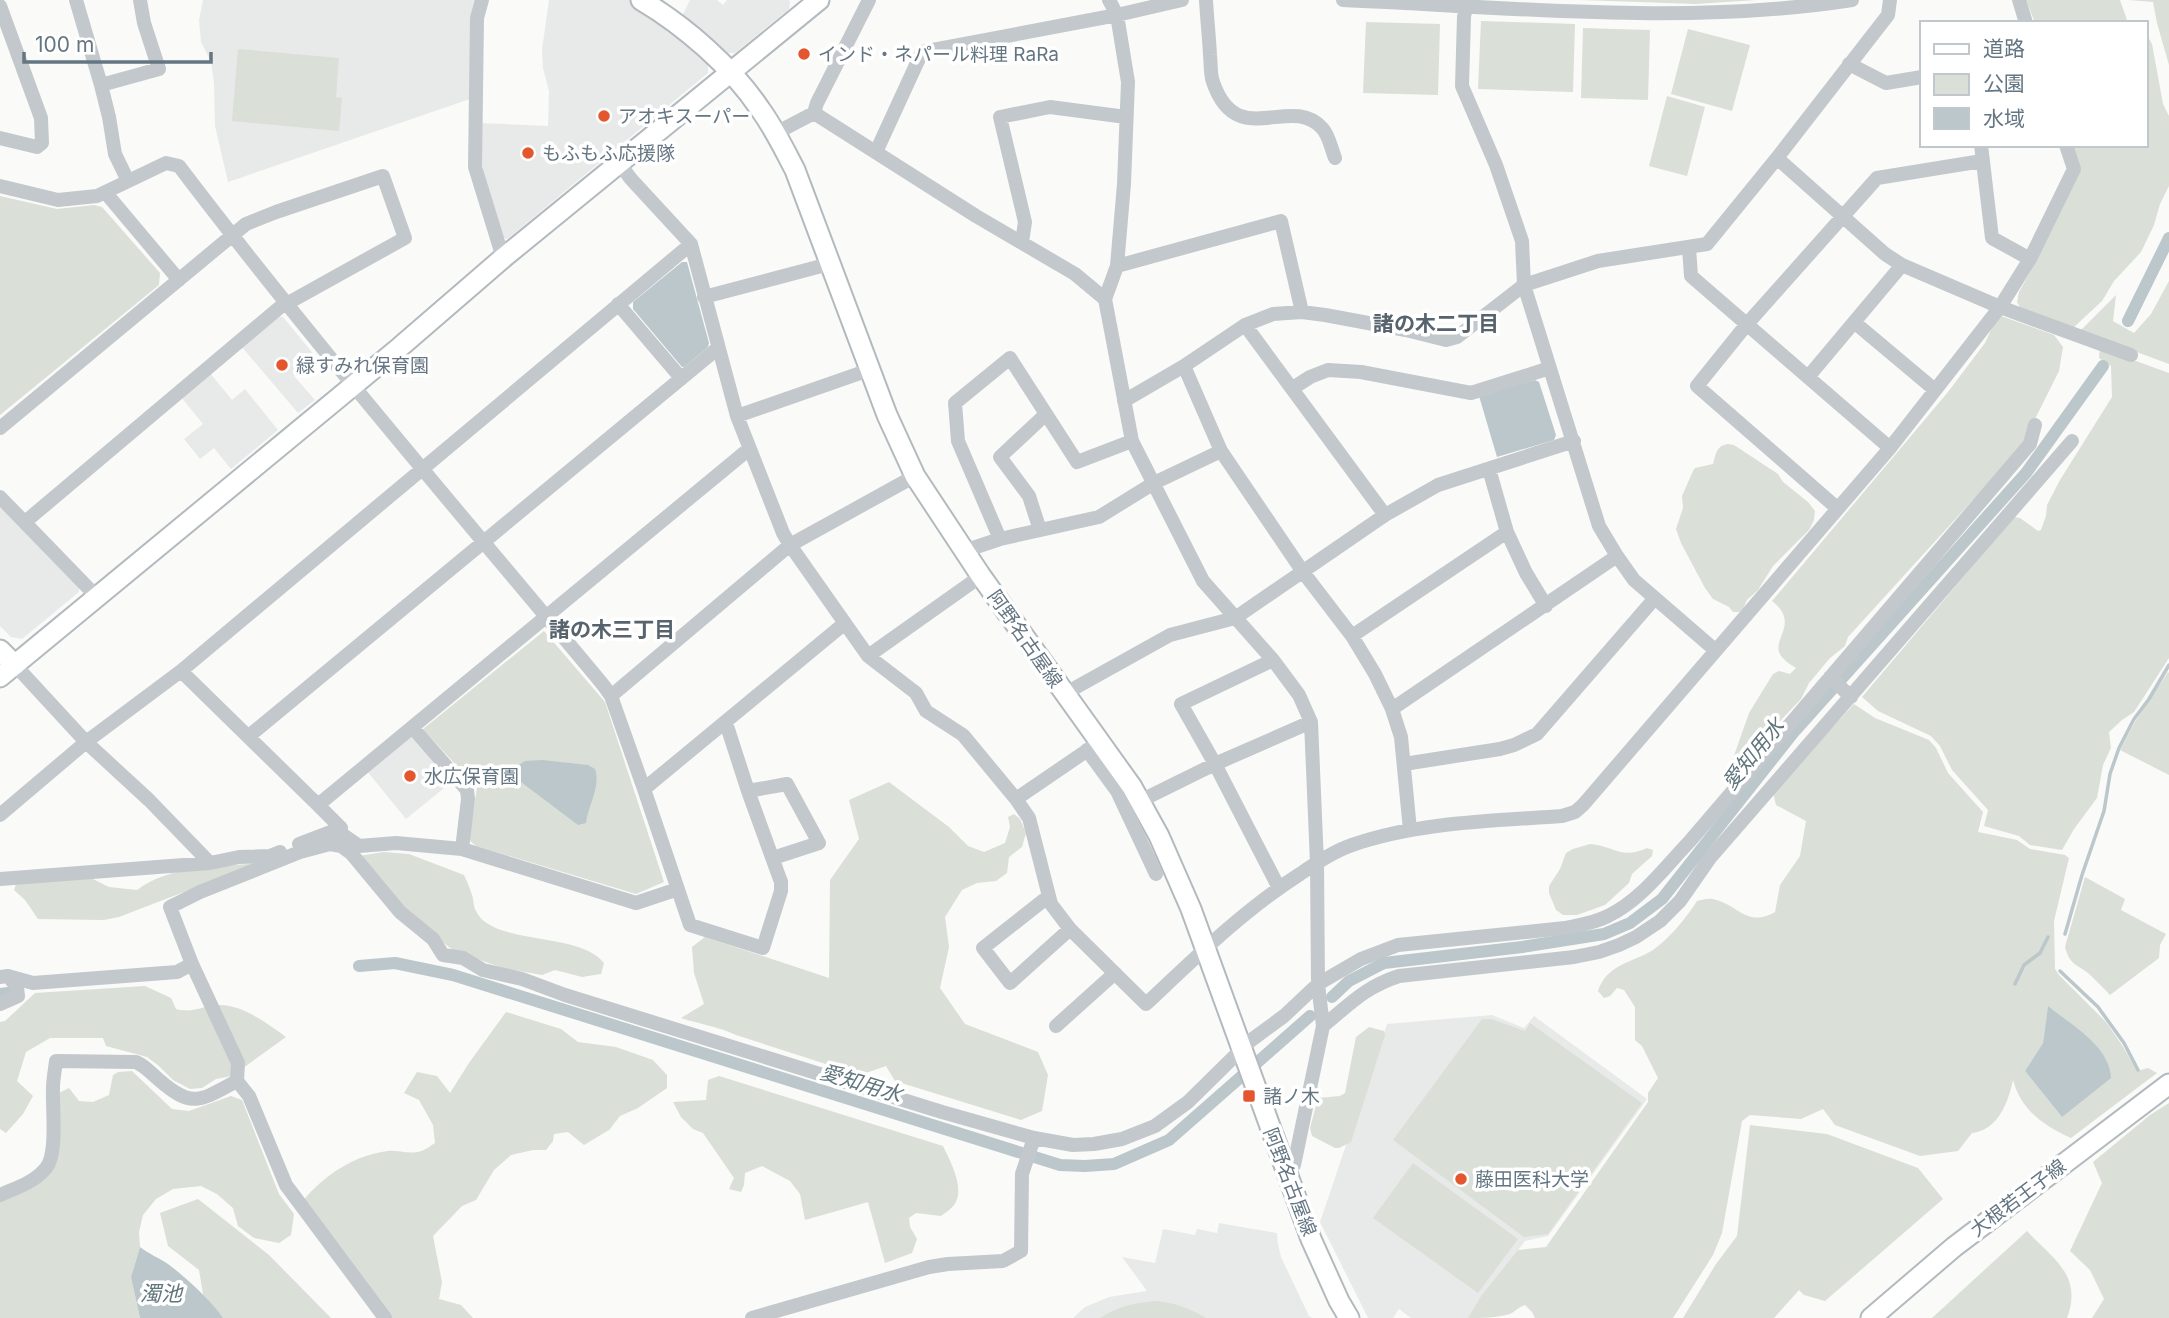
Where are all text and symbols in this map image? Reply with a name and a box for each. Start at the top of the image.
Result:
scale bar [24,21,212,65]
legend [1920,21,2148,147]
text: 100 m [35,32,94,57]
text: 道路 [1983,36,2025,61]
place label: インド・ネパール料理 RaRa [818,43,1059,66]
marker: インド・ネパール料理 RaRa [796,46,812,62]
text: 公園 [1983,71,2025,96]
place label: アオキスーパー [618,105,750,128]
text: 水域 [1983,106,2025,131]
marker: アオキスーパー [596,108,612,124]
place label: もふもふ応援隊 [542,142,675,165]
marker: もふもふ応援隊 [520,145,536,161]
district label: 諸の木二丁目 [1373,311,1499,336]
place label: 緑すみれ保育園 [296,354,429,377]
marker: 緑すみれ保育園 [274,357,290,373]
street label: 阿野名古屋線 [983,586,1067,692]
district label: 諸の木三丁目 [549,617,675,642]
water label: 愛知用水 [1717,712,1790,795]
place label: 水広保育園 [424,765,519,788]
marker: 水広保育園 [402,768,418,784]
water label: 愛知用水 [817,1059,907,1108]
place label: 諸ノ木 [1263,1085,1320,1108]
marker: 諸ノ木 [1241,1088,1257,1104]
street label: 阿野名古屋線 [1259,1125,1321,1239]
street label: 大根若王子線 [1966,1155,2070,1241]
place label: 藤田医科大学 [1475,1168,1589,1191]
marker: 藤田医科大学 [1453,1171,1469,1187]
water label: 濁池 [140,1281,184,1306]

